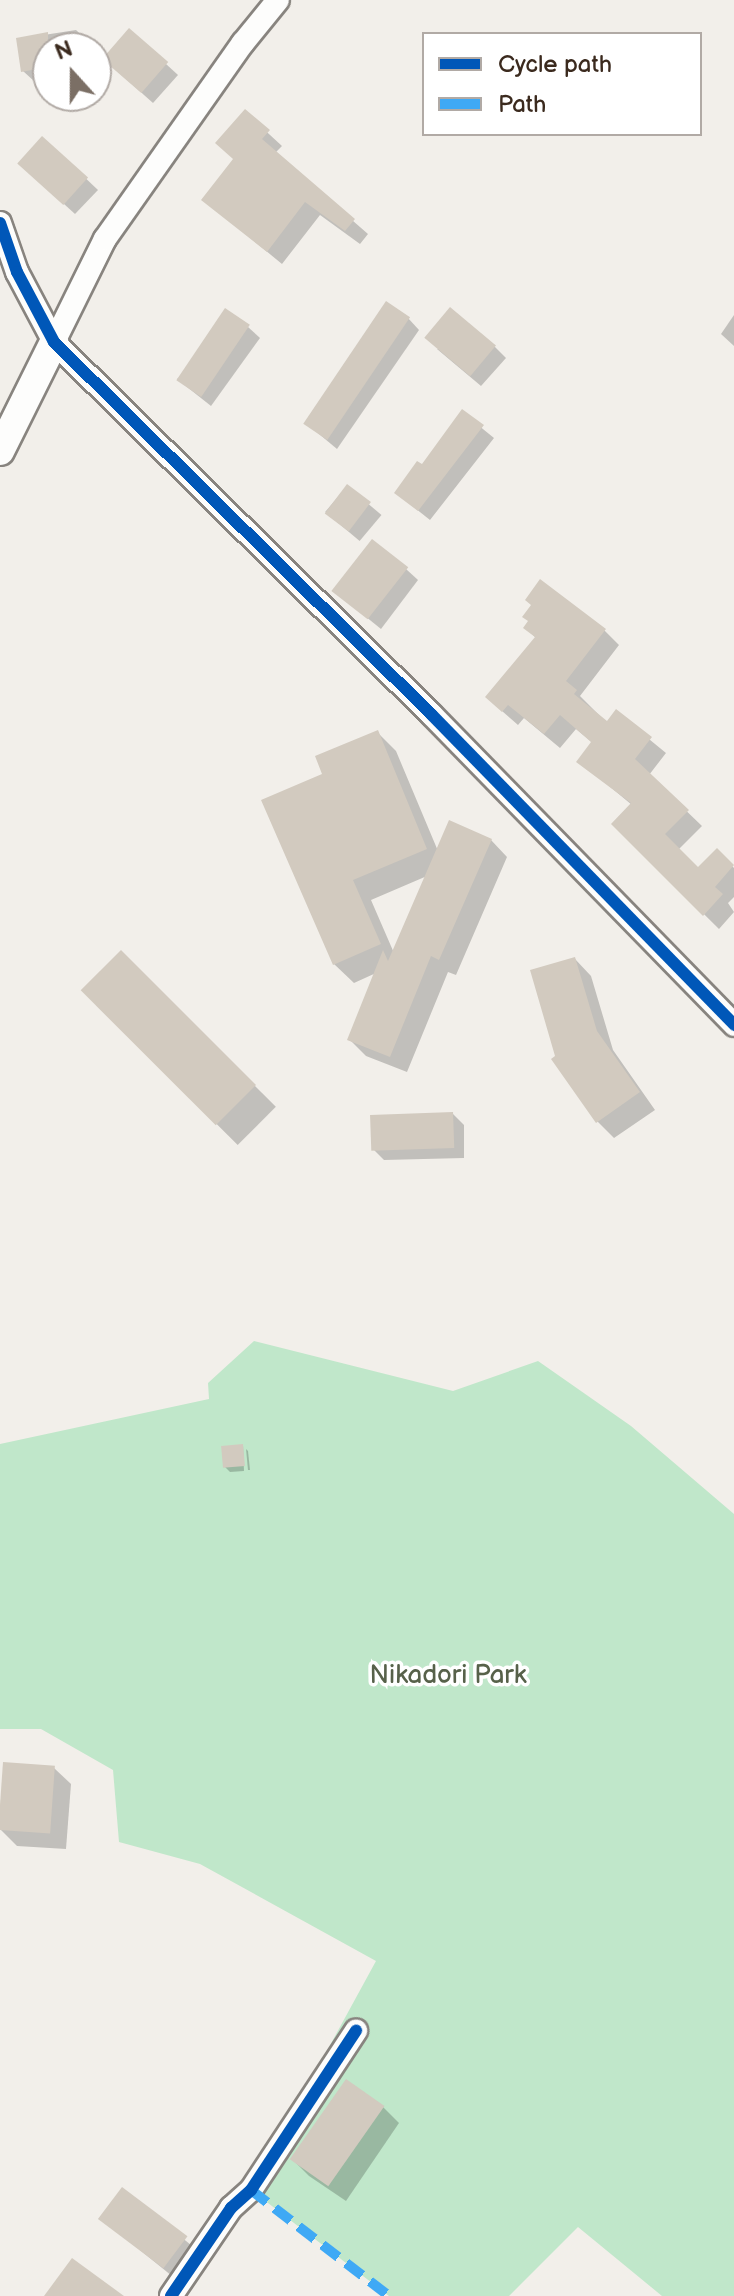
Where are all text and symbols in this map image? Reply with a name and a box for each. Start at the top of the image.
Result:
north arrow [32,32,112,112]
legend [422,32,702,136]
text: N [51,35,76,67]
text: Cycle path [498,50,612,79]
text: Path [498,90,546,119]
park label: Nikadori Park [370,1660,526,1692]

